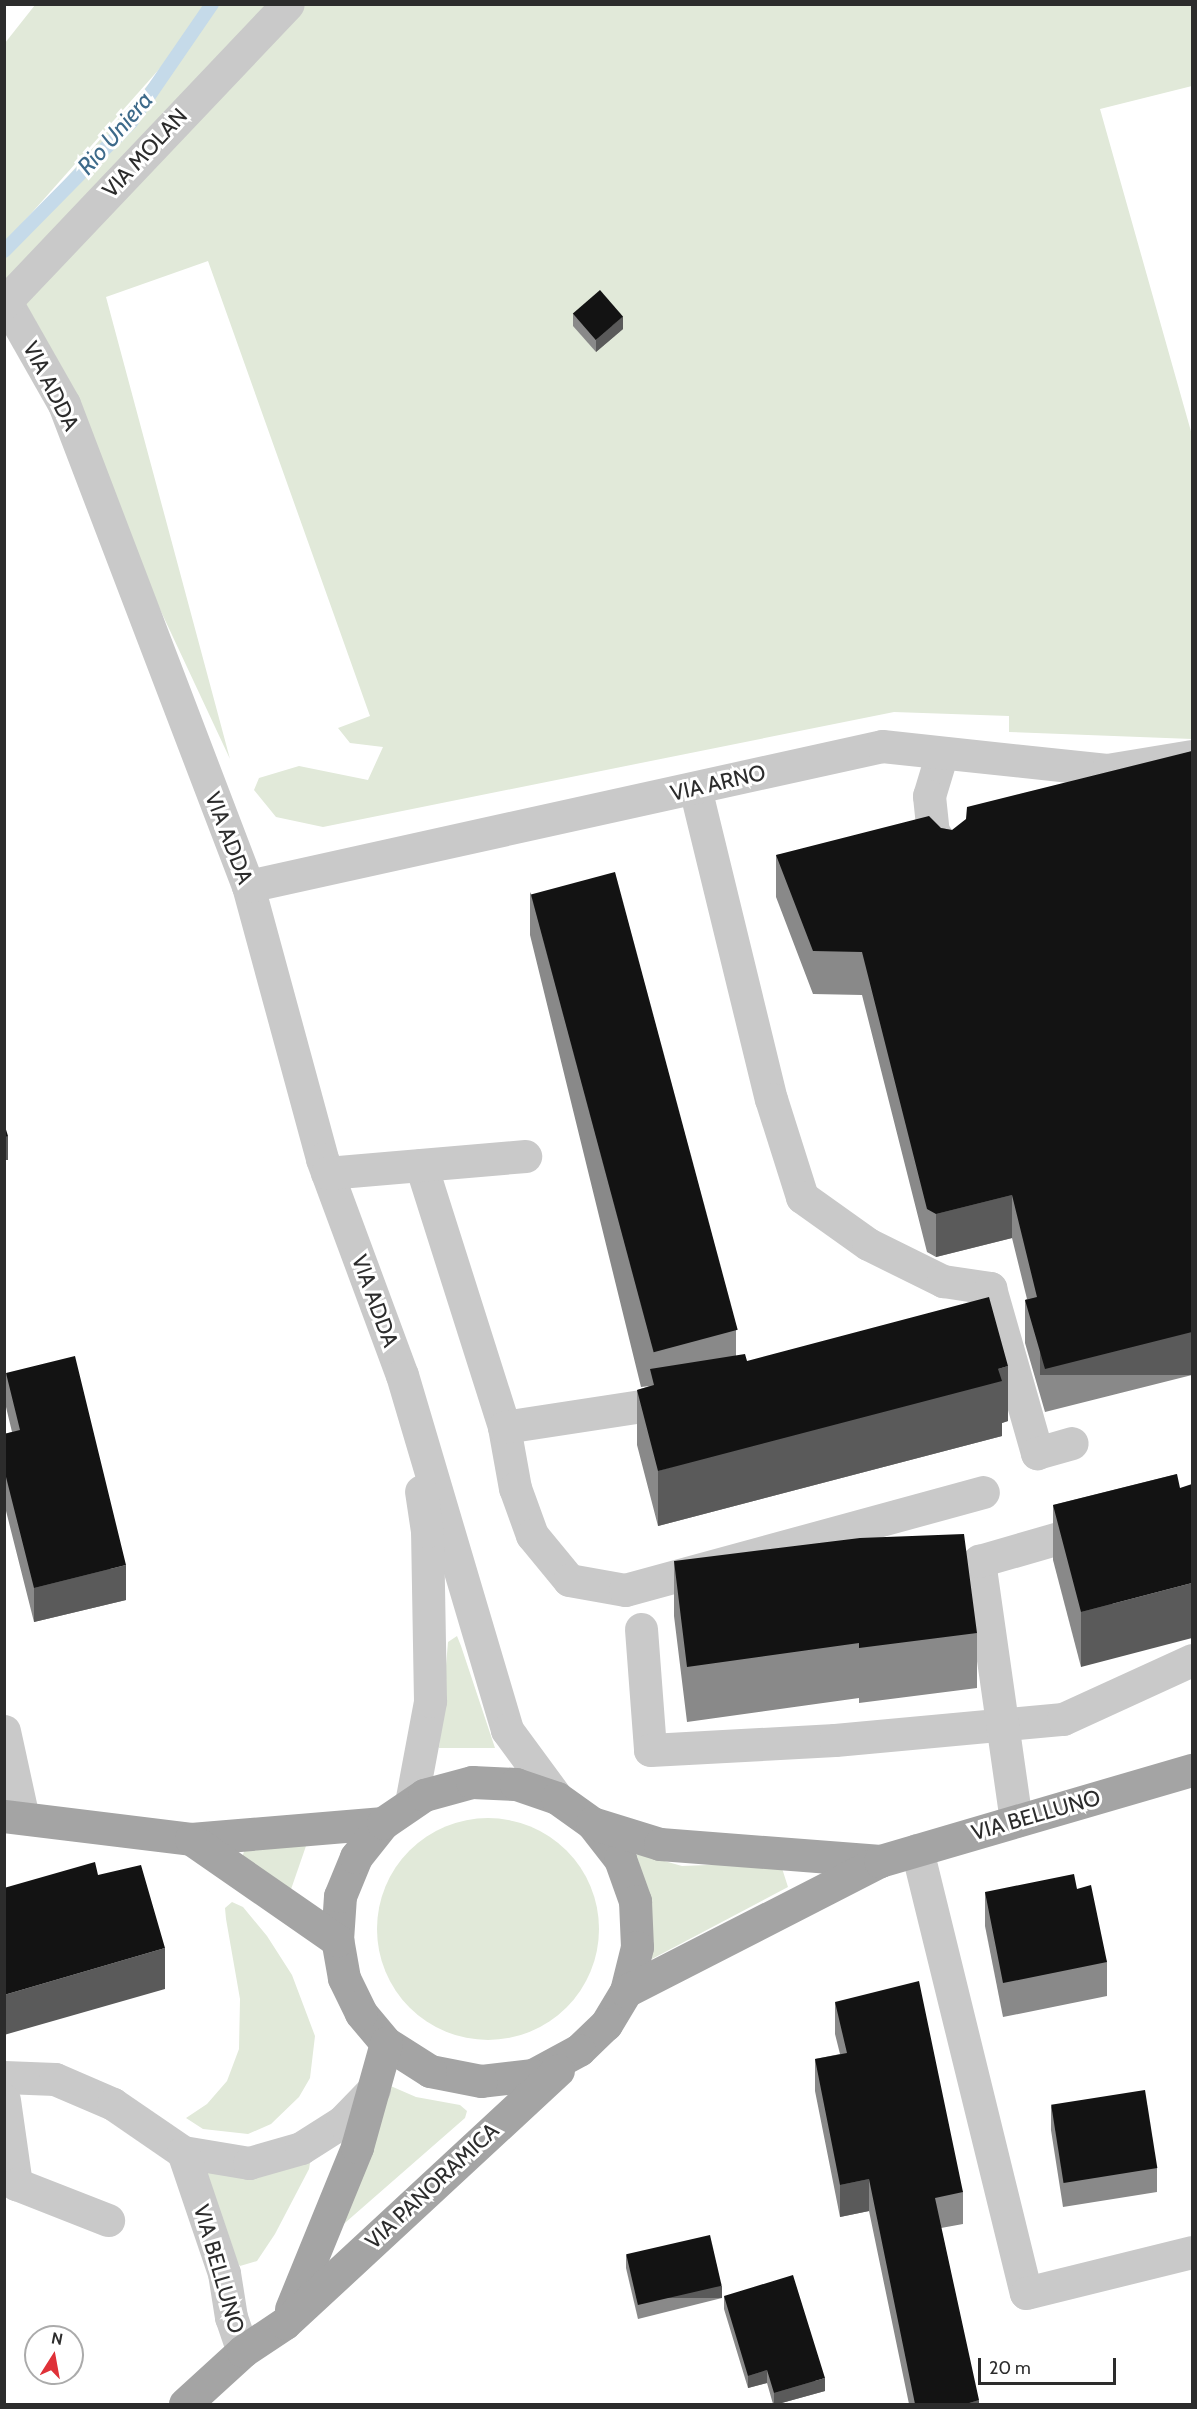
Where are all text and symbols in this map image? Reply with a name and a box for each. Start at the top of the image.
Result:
water label: Rio Uniera [71,86,159,180]
street label: VIA MOLAN [97,103,193,203]
street label: VIA ADDA [17,337,85,435]
street label: VIA ARNO [668,759,768,807]
street label: VIA ADDA [199,788,259,888]
street label: VIA ADDA [346,1251,404,1351]
street label: VIA BELLUNO [969,1784,1103,1846]
street label: VIA PANORAMICA [360,2118,504,2254]
street label: VIA BELLUNO [188,2202,250,2336]
north arrow [24,2325,84,2385]
text: N [50,2328,65,2349]
scale bar [981,2346,1119,2384]
text: 20 m [989,2357,1031,2379]

